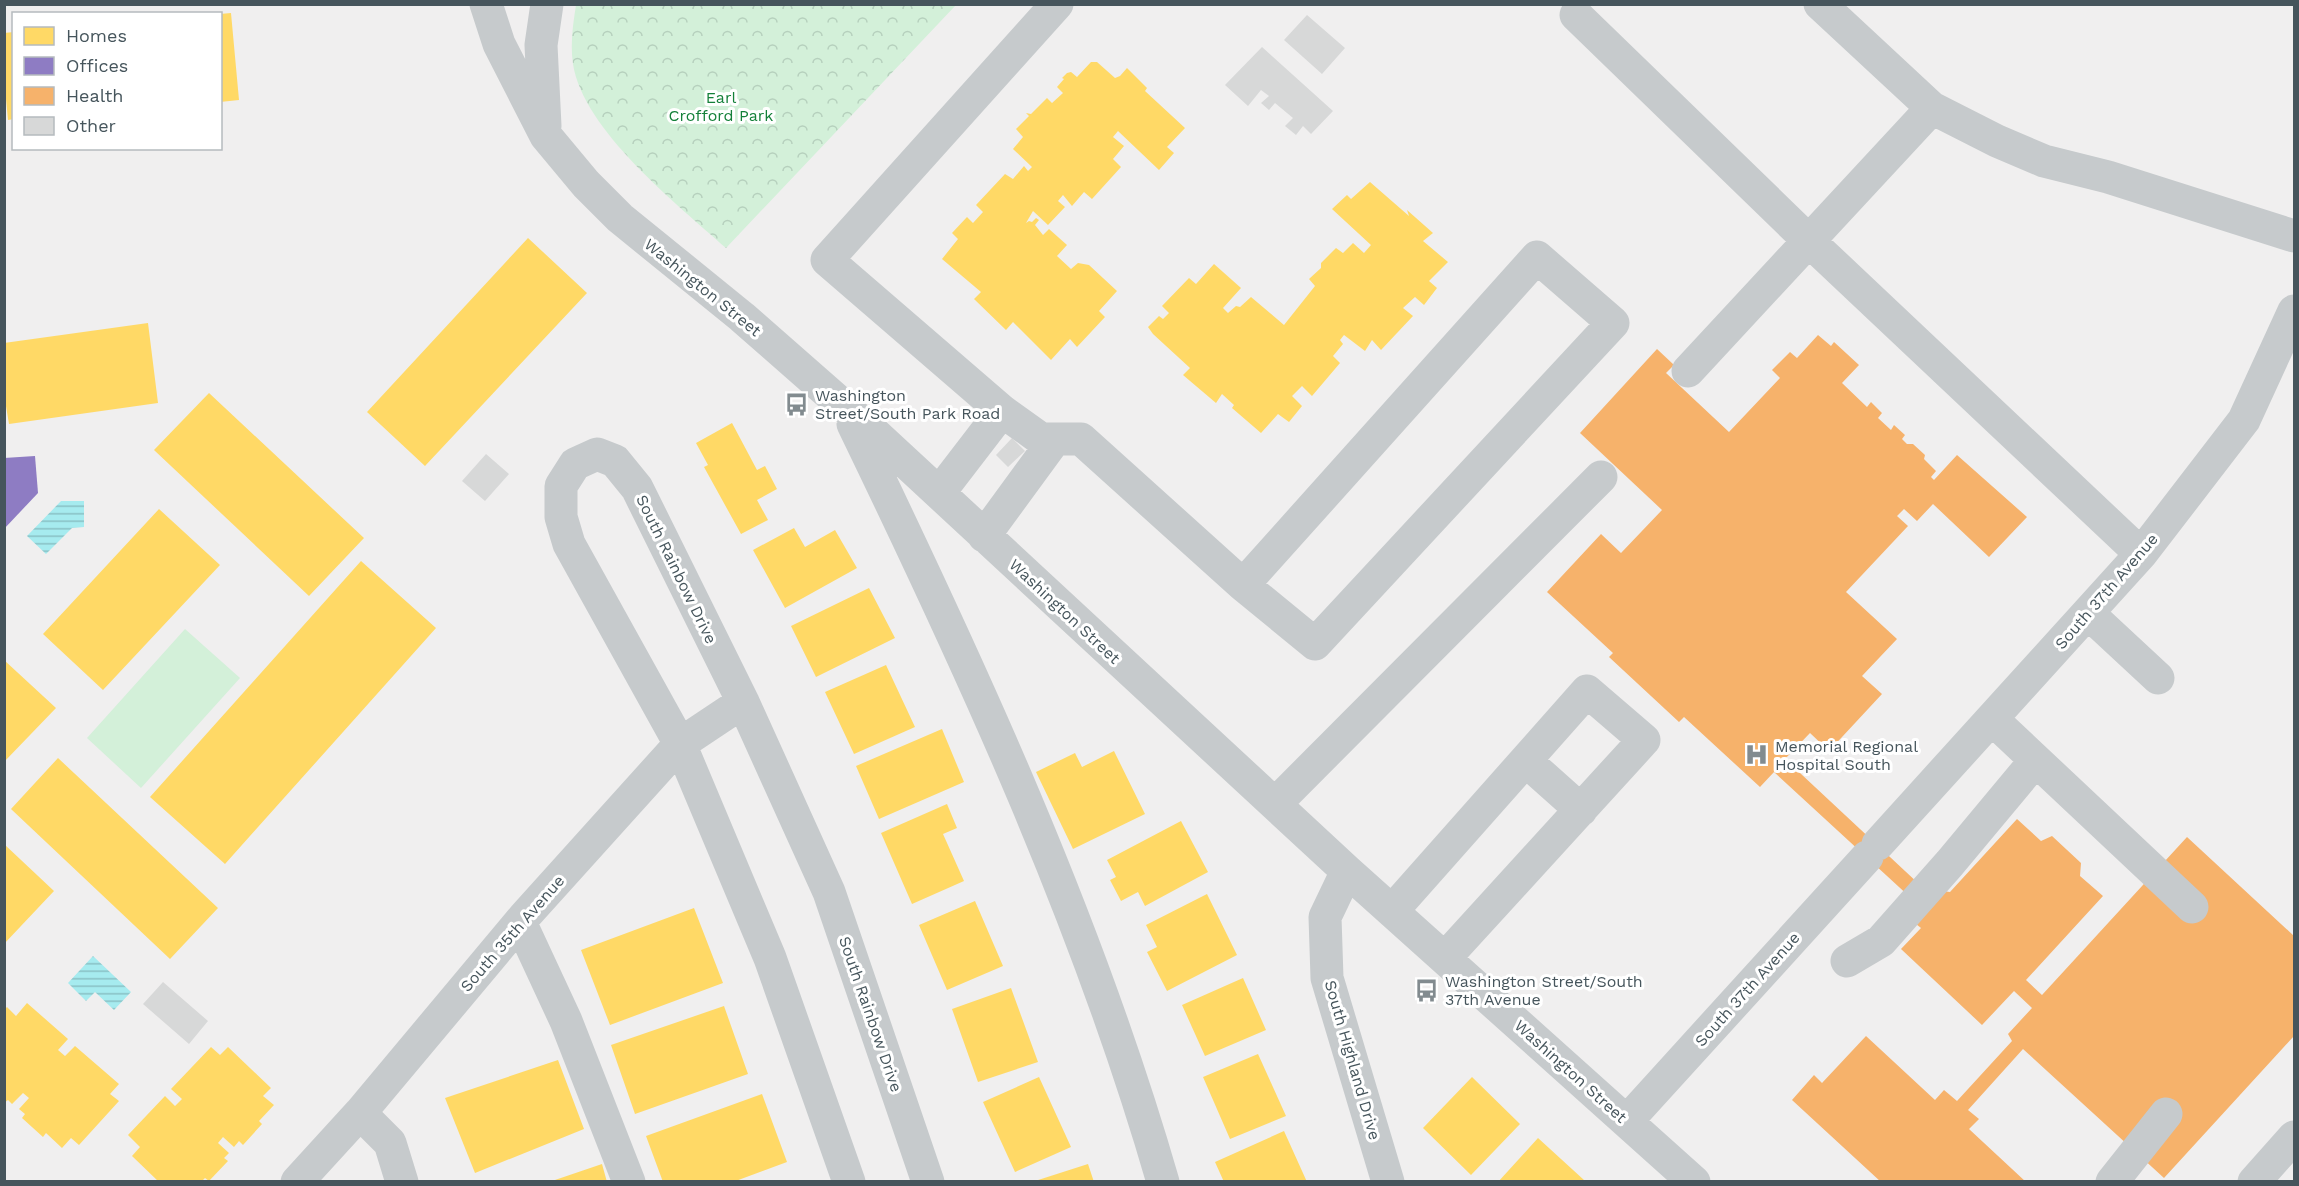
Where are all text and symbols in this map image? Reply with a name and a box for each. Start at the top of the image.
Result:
legend [12,12,222,150]
text: Homes [66,25,127,46]
text: Offices [66,55,128,76]
text: Health [66,85,123,106]
park label: Earl Crofford Park [669,88,773,125]
text: Other [66,115,116,136]
street label: Washington Street [641,234,765,340]
place label: Washington Street/South Park Road [815,386,1000,423]
bus stop icon: Washington Street/South Park Road [784,391,810,417]
street label: South Rainbow Drive [632,492,721,647]
street label: South 37th Avenue [2051,529,2162,653]
street label: Washington Street [1005,555,1124,668]
place label: Memorial Regional Hospital South [1775,737,1918,774]
hospital icon: Memorial Regional Hospital South [1744,742,1770,768]
street label: South 35th Avenue [457,871,568,996]
street label: South 37th Avenue [1691,928,1804,1050]
street label: South Rainbow Drive [835,934,906,1094]
place label: Washington Street/South 37th Avenue [1445,972,1643,1009]
bus stop icon: Washington Street/South 37th Avenue [1414,977,1440,1003]
street label: South Highland Drive [1321,978,1384,1142]
street label: Washington Street [1511,1016,1631,1127]

